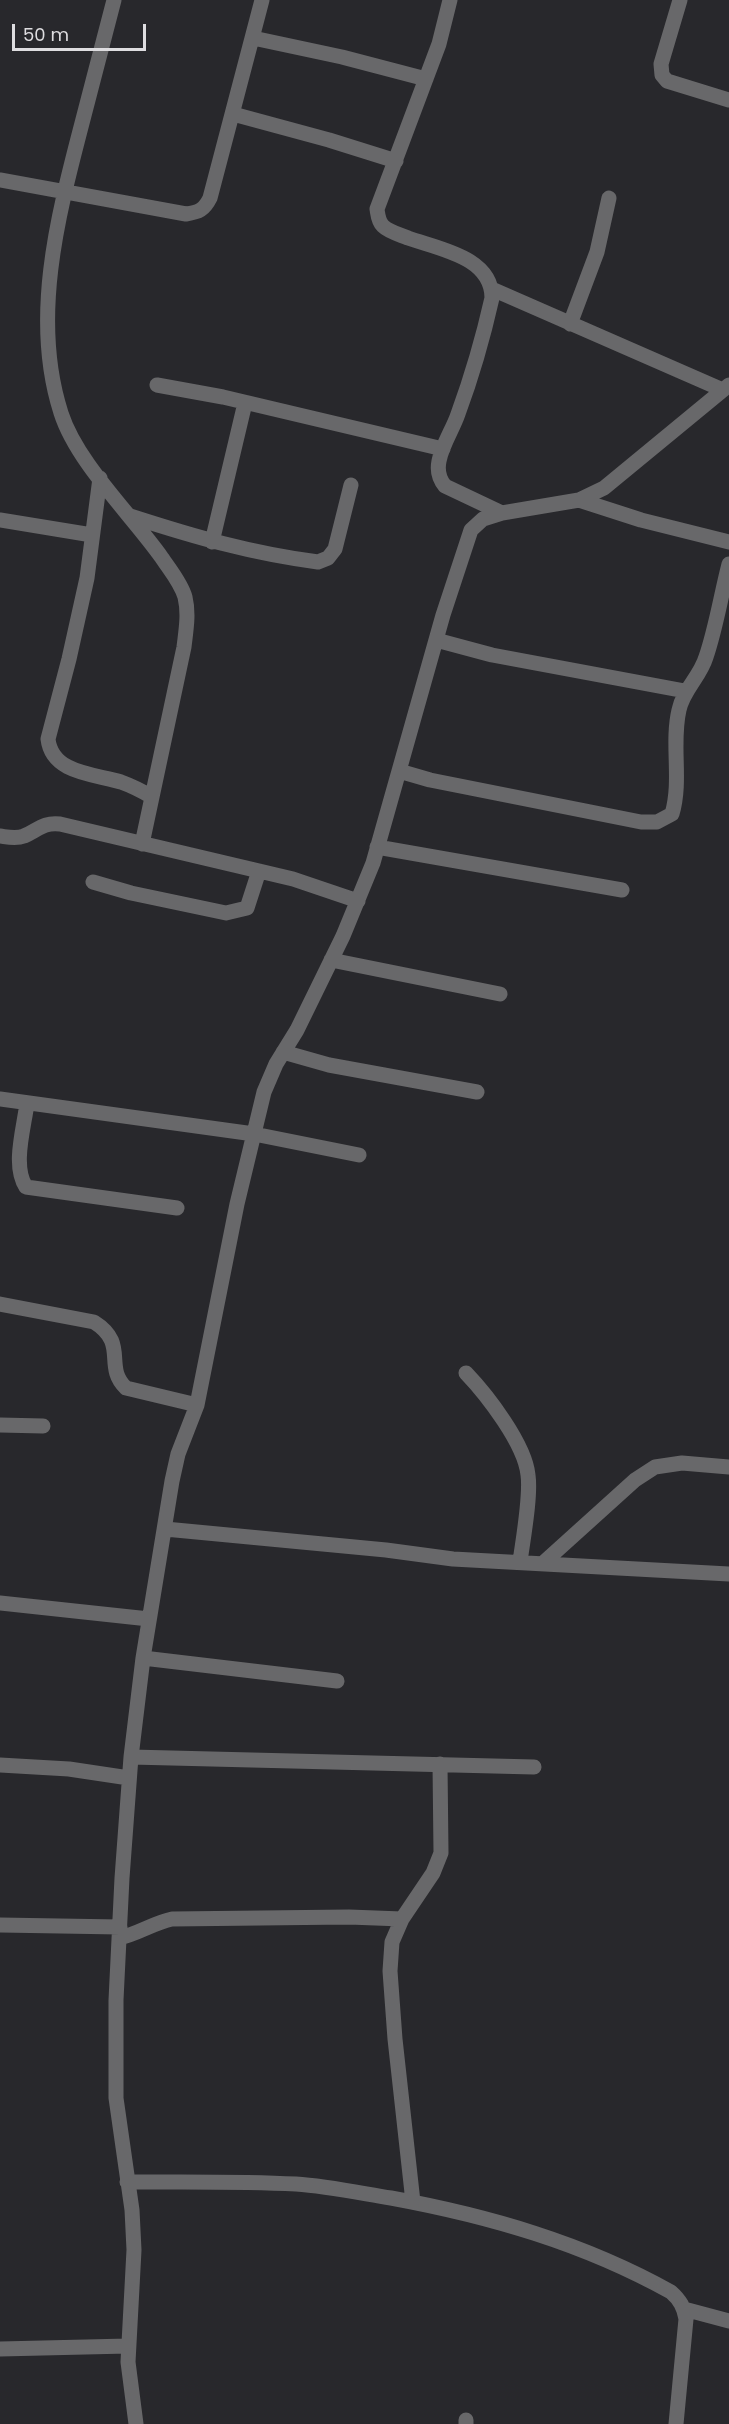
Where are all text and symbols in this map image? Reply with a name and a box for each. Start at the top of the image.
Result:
scale bar [15,12,148,50]
text: 50 m [23,22,69,47]

